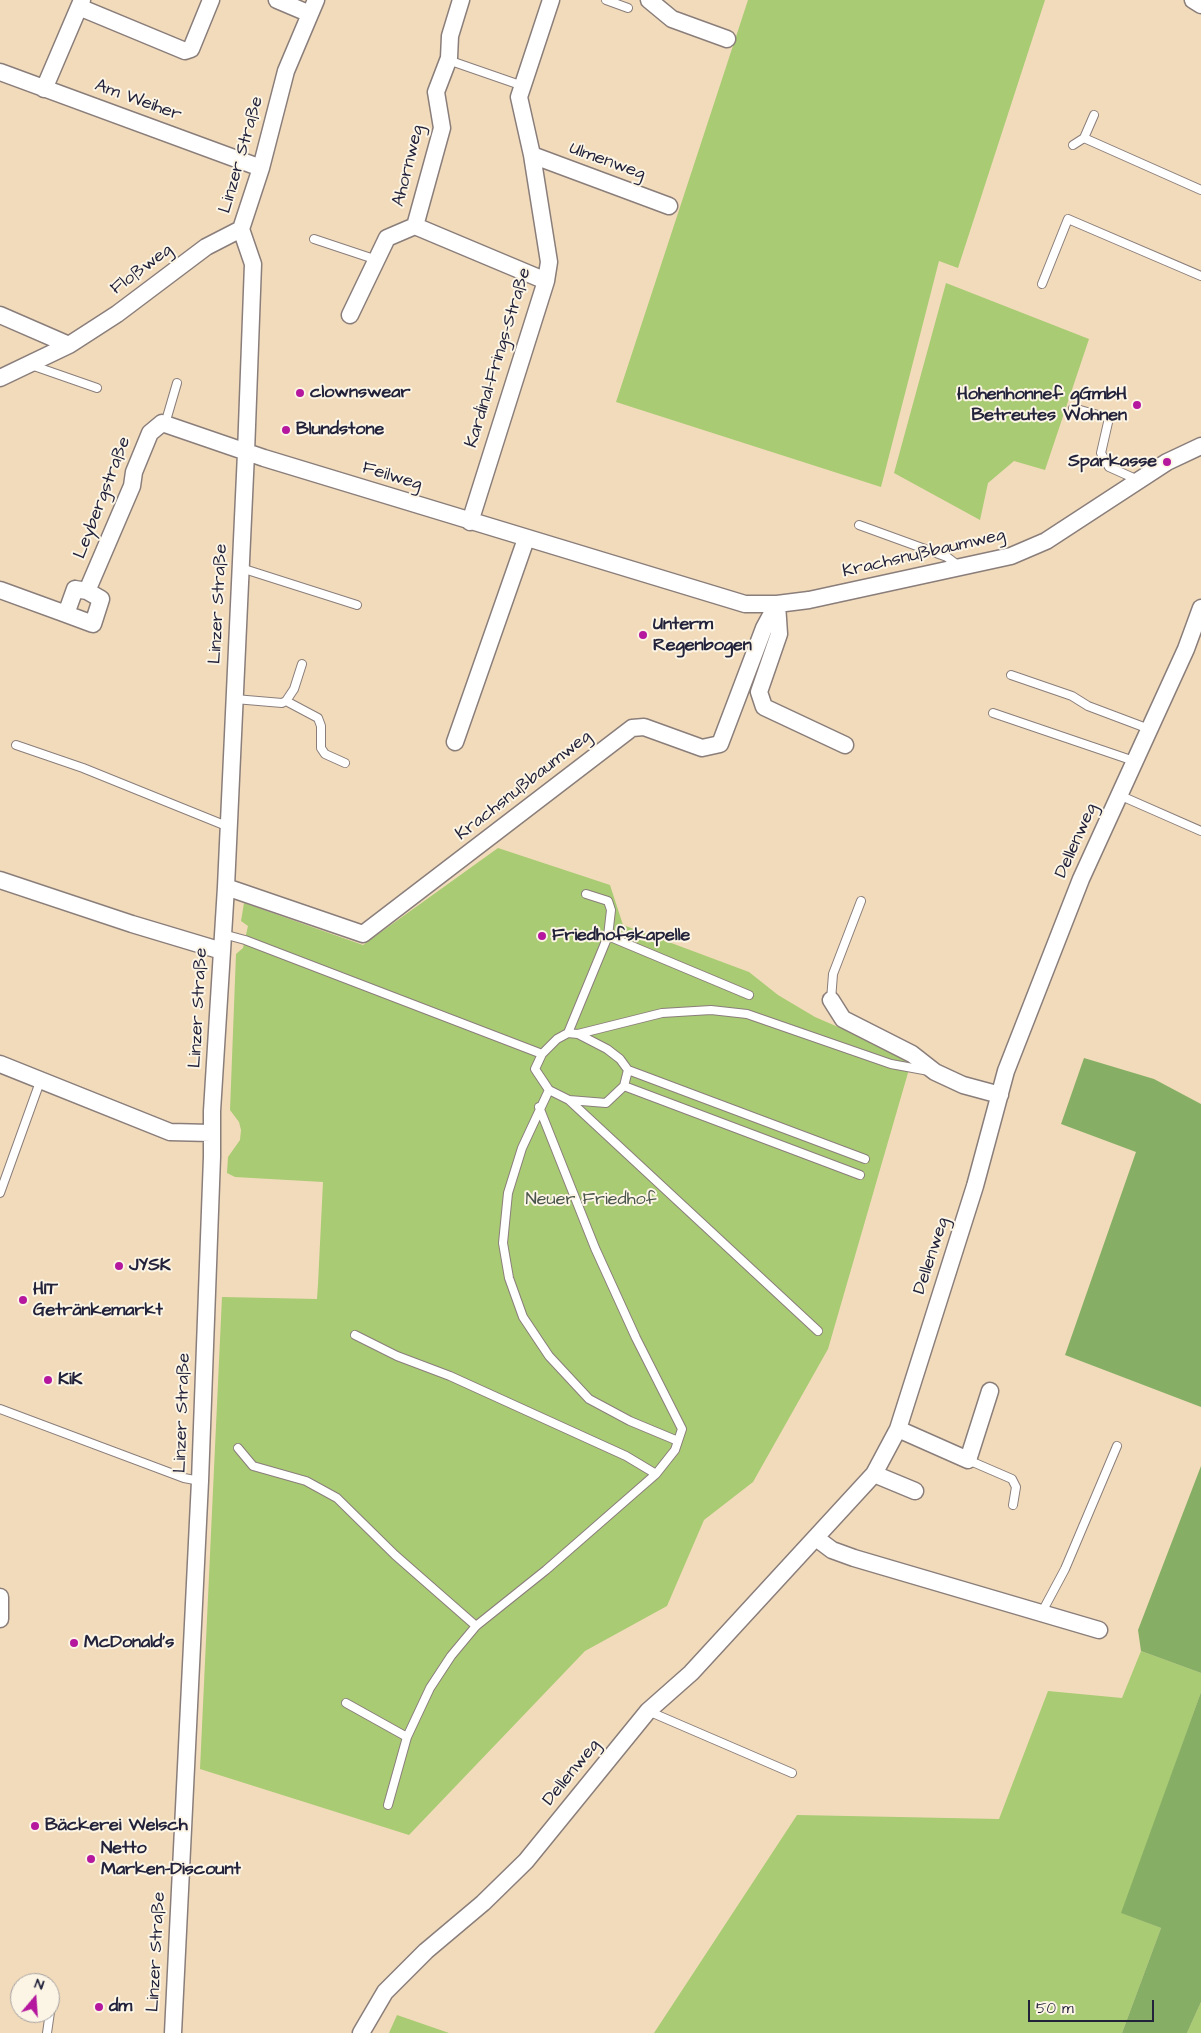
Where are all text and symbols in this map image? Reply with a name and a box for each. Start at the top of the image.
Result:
street label: Am Weiher [92,75,184,127]
street label: Linzer Straße [215,94,269,216]
street label: Ahornweg [388,123,430,209]
street label: Ulmenweg [566,138,648,186]
street label: Floßweg [107,240,177,300]
street label: Kardinal-Frings-Straße [461,265,537,451]
place label: clownswear [310,382,410,404]
place label: Hohenhonnef gGmbH Betreutes Wohnen [957,384,1127,426]
marker: clownswear [294,387,306,399]
marker: Hohenhonnef gGmbH Betreutes Wohnen [1131,399,1143,411]
place label: Blundstone [296,419,384,441]
marker: Blundstone [280,424,292,436]
street label: Leybergstraße [70,434,136,562]
place label: Sparkasse [1068,451,1157,473]
marker: Sparkasse [1161,456,1173,468]
street label: Feilweg [360,458,424,496]
street label: Krachsnußbaumweg [841,525,1007,583]
street label: Linzer Straße [205,543,233,665]
place label: Unterm Regenbogen [653,614,752,656]
marker: Unterm Regenbogen [637,629,649,641]
street label: Krachsnußbaumweg [452,726,596,846]
street label: Dellenweg [1051,800,1103,882]
place label: Friedhofskapelle [552,925,690,947]
marker: Friedhofskapelle [536,930,548,942]
street label: Linzer Straße [185,947,213,1069]
park label: Neuer Friedhof [526,1189,656,1211]
street label: Dellenweg [909,1215,955,1297]
place label: JYSK [129,1255,171,1277]
marker: JYSK [113,1260,125,1272]
place label: HIT Getränkemarkt [33,1279,163,1322]
marker: HIT Getränkemarkt [17,1294,29,1306]
street label: Linzer Straße [170,1352,196,1474]
place label: KiK [58,1369,83,1391]
marker: KiK [42,1374,54,1386]
place label: McDonald's [84,1632,174,1654]
marker: McDonald's [68,1637,80,1649]
street label: Dellenweg [539,1735,605,1811]
place label: Bäckerei Welsch [45,1815,188,1837]
marker: Bäckerei Welsch [29,1820,41,1832]
place label: Netto Marken-Discount [101,1838,241,1880]
marker: Netto Marken-Discount [85,1853,97,1865]
street label: Linzer Straße [143,1891,171,2013]
north arrow [10,1973,60,2023]
text: N [32,1974,47,1996]
scale bar [1031,1990,1157,2022]
place label: dm [109,1996,132,2018]
text: 50 m [1036,1998,1074,2019]
marker: dm [93,2001,105,2013]

